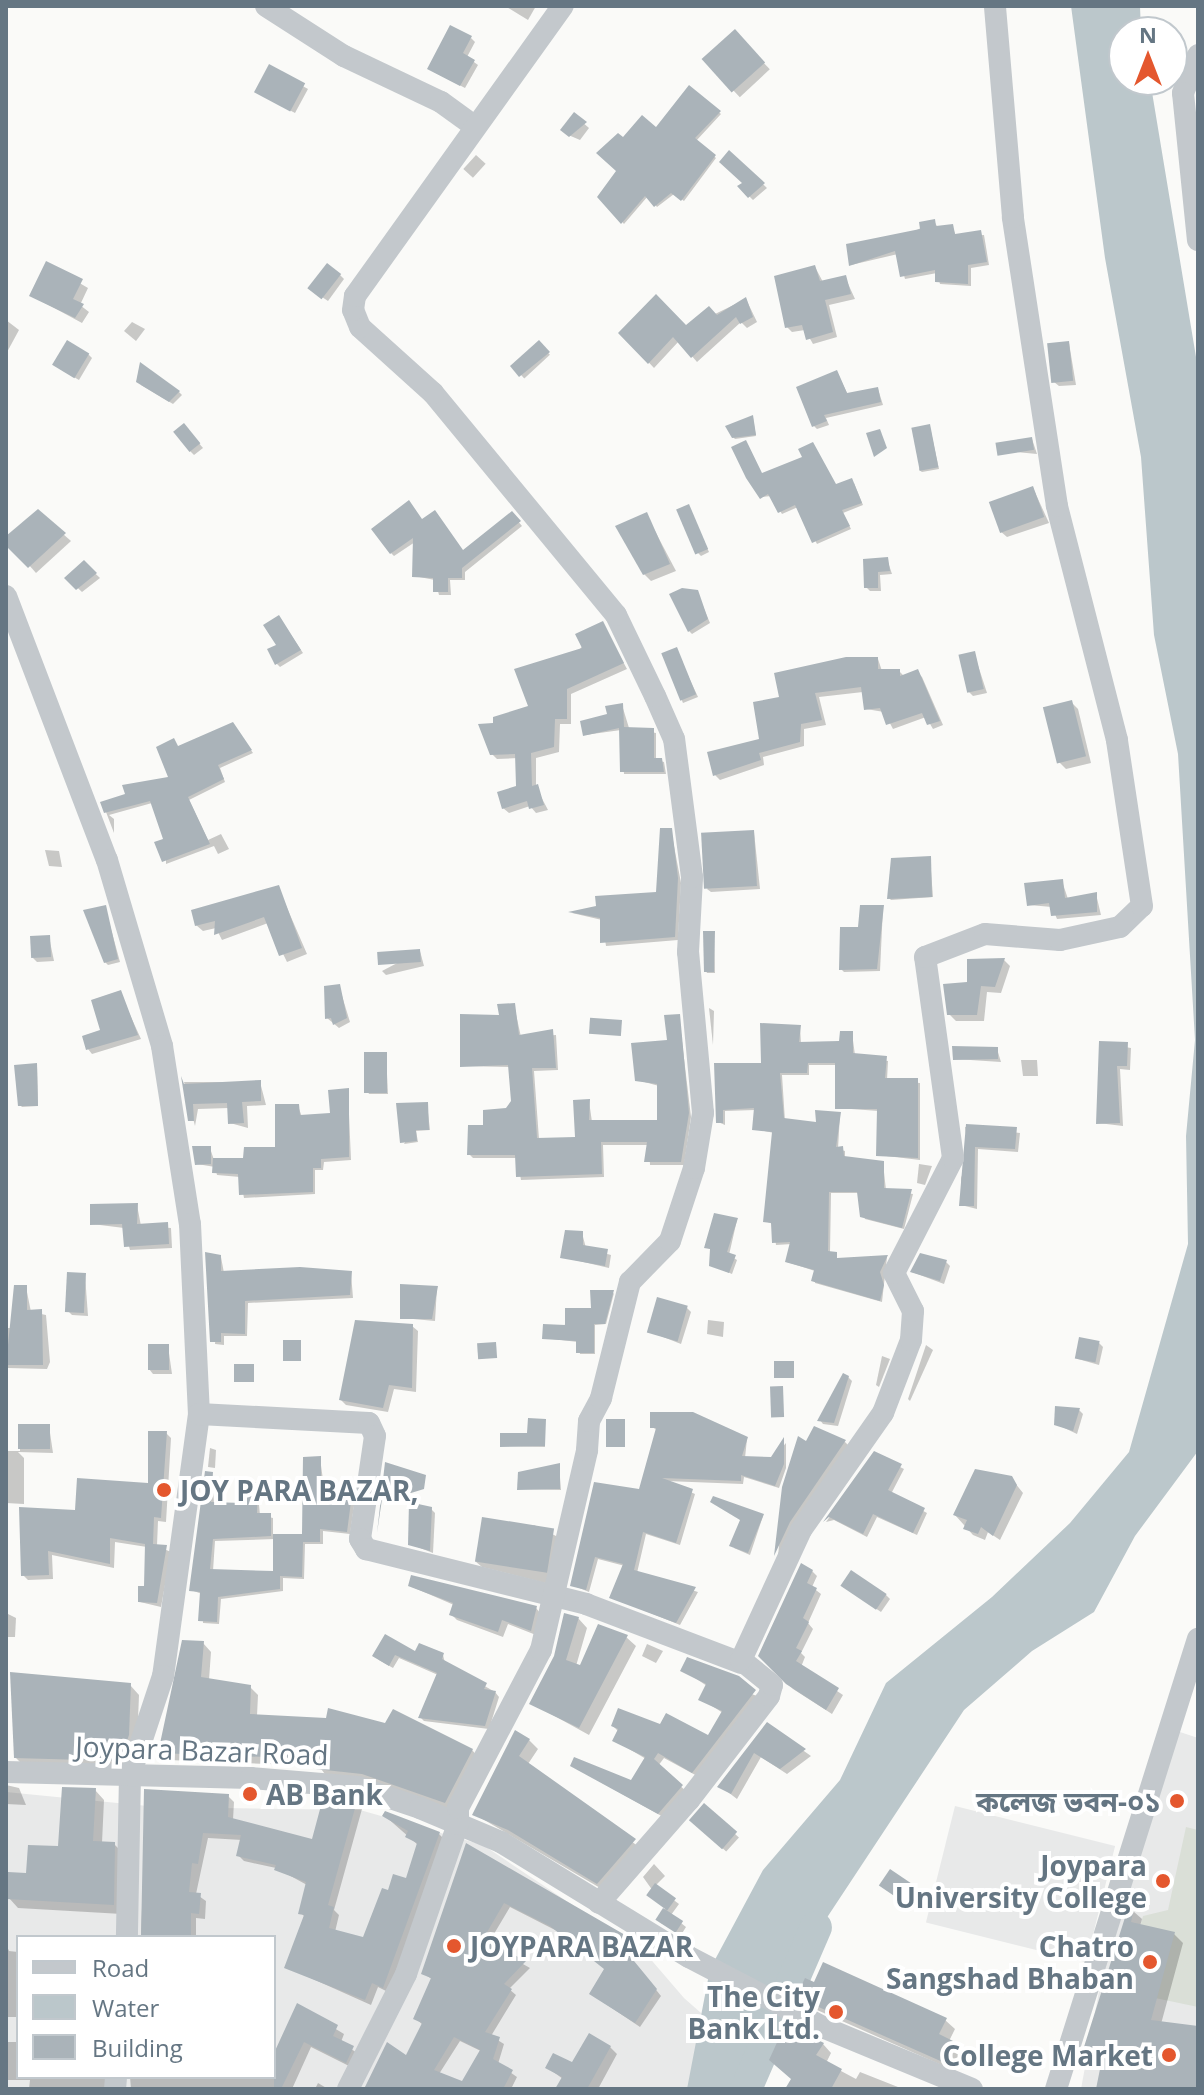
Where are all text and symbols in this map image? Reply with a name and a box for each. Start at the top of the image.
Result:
north arrow [1108,16,1188,96]
text: N [1139,19,1157,49]
place label: JOY PARA BAZAR, [180,1473,418,1507]
marker: JOY PARA BAZAR, [155,1481,173,1499]
street label: Joypara Bazar Road [75,1729,329,1771]
place label: AB Bank [266,1777,383,1811]
place label: কলেজ ভবন-০১ [976,1784,1161,1818]
marker: AB Bank [241,1785,259,1803]
marker: কলেজ ভবন-০১ [1168,1792,1186,1810]
place label: Joypara University College [895,1848,1147,1914]
marker: Joypara University College [1154,1872,1172,1890]
place label: JOYPARA BAZAR [470,1929,693,1963]
place label: Chatro Sangshad Bhaban [886,1929,1134,1995]
legend [16,1935,276,2079]
marker: JOYPARA BAZAR [445,1937,463,1955]
text: Road [92,1951,149,1984]
marker: Chatro Sangshad Bhaban [1141,1953,1159,1971]
place label: The City Bank Ltd. [688,1979,820,2045]
text: Water [92,1991,159,2024]
marker: The City Bank Ltd. [827,2003,845,2021]
text: Building [92,2031,183,2064]
place label: College Market [942,2038,1153,2072]
marker: College Market [1160,2046,1178,2064]

